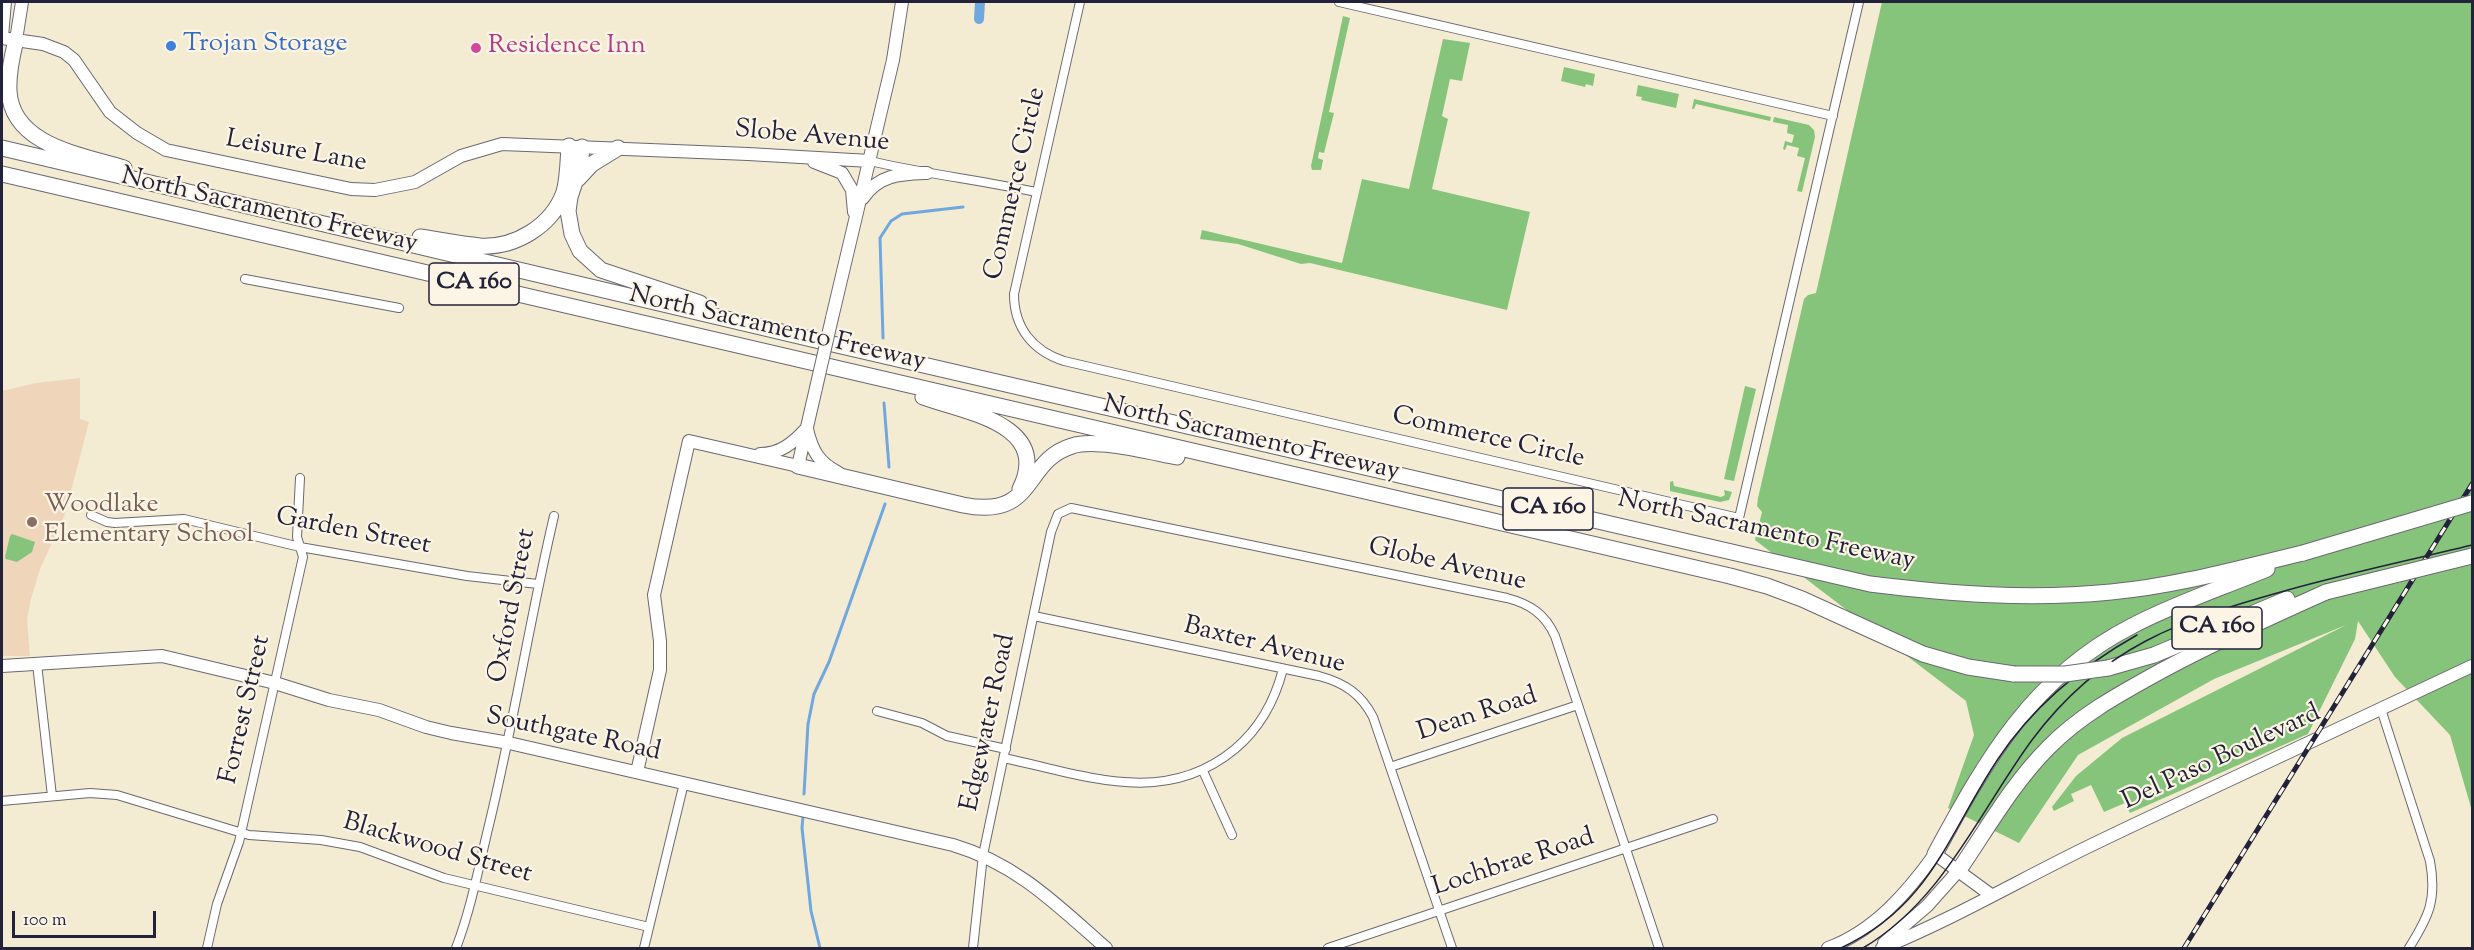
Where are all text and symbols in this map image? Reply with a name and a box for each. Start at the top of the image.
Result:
place label: Trojan Storage [183,30,348,62]
place label: Residence Inn [488,32,646,64]
marker: Trojan Storage [164,39,178,53]
marker: Residence Inn [469,41,483,55]
street label: Commerce Circle [980,85,1054,283]
street label: Slobe Avenue [733,116,891,160]
street label: Leisure Lane [223,125,369,181]
street label: North Sacramento Freeway [118,163,420,261]
road number: CA 160 [429,263,519,305]
street label: North Sacramento Freeway [626,281,928,379]
street label: North Sacramento Freeway [1100,391,1402,489]
street label: Commerce Circle [1389,402,1587,476]
street label: North Sacramento Freeway [1614,485,1918,579]
road number: CA 160 [1503,488,1593,530]
place label: Woodlake Elementary School [44,491,254,552]
street label: Garden Street [273,503,433,563]
marker: Woodlake Elementary School [25,515,39,529]
street label: Oxford Street [484,526,544,686]
street label: Globe Avenue [1365,533,1529,599]
road number: CA 160 [2172,607,2262,649]
street label: Baxter Avenue [1180,612,1348,682]
street label: Edgewater Road [956,632,1024,814]
street label: Forrest Street [215,633,279,787]
street label: Dean Road [1414,682,1542,750]
street label: Del Paso Boulevard [2118,699,2326,819]
street label: Southgate Road [483,702,663,770]
street label: Blackwood Street [339,808,535,892]
street label: Lochbrae Road [1429,823,1599,905]
scale bar [15,899,159,937]
text: 100 m [23,908,67,934]

